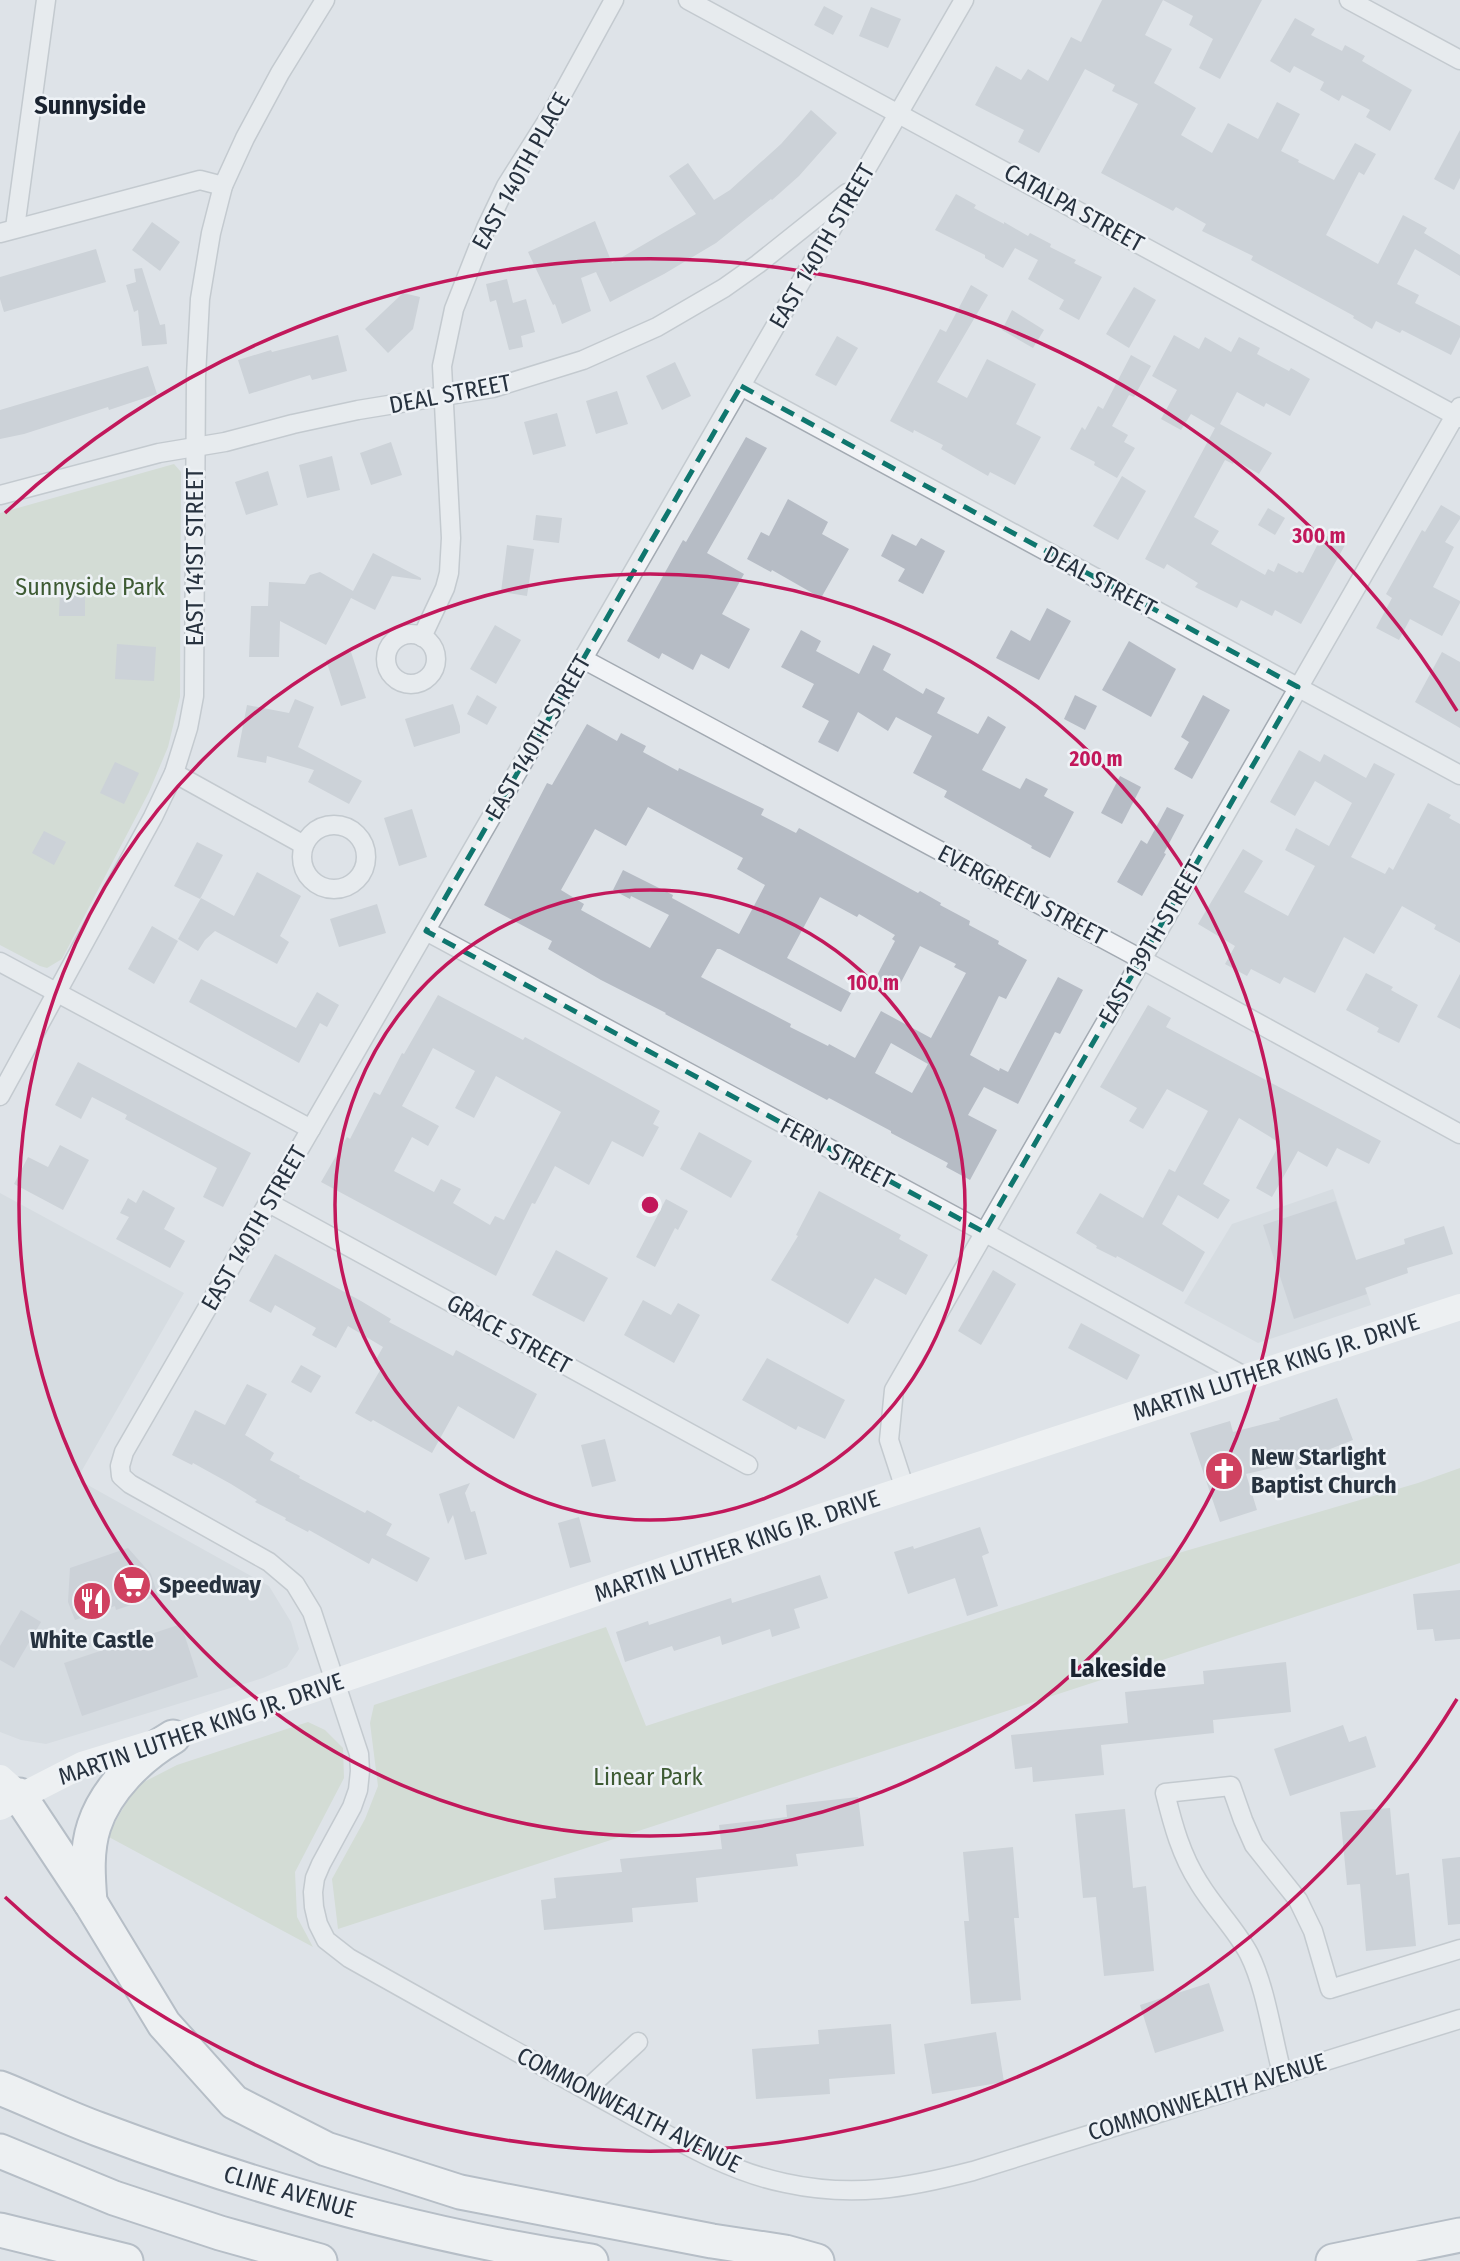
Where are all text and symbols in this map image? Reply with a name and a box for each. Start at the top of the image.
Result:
street label: EAST 140TH PLACE [466,88,576,254]
district label: Sunnyside [34,90,146,121]
street label: CATALPA STREET [999,158,1149,258]
street label: EAST 140TH STREET [764,159,880,333]
street label: DEAL STREET [387,368,513,420]
street label: EAST 141ST STREET [181,468,209,646]
text: 300 m [1291,523,1346,549]
street label: DEAL STREET [1039,540,1161,622]
park label: Sunnyside Park [15,573,166,601]
street label: EAST 140TH STREET [480,650,596,824]
text: 200 m [1068,746,1123,772]
street label: EVERGREEN STREET [933,839,1111,951]
street label: EAST 139TH STREET [1093,855,1209,1029]
text: 100 m [847,970,899,996]
street label: FERN STREET [776,1111,898,1195]
street label: EAST 140TH STREET [196,1141,312,1315]
centre of rings [638,1193,662,1217]
street label: GRACE STREET [442,1288,576,1380]
street label: MARTIN LUTHER KING JR. DRIVE [1129,1307,1423,1427]
place label: New Starlight Baptist Church [1251,1443,1397,1499]
church icon: New Starlight Baptist Church [1203,1450,1245,1492]
street label: MARTIN LUTHER KING JR. DRIVE [591,1484,883,1608]
supermarket icon: Speedway [111,1564,153,1606]
place label: Speedway [159,1571,262,1599]
restaurant icon: White Castle [71,1580,113,1622]
place label: White Castle [30,1626,154,1654]
district label: Lakeside [1070,1653,1166,1684]
street label: MARTIN LUTHER KING JR. DRIVE [55,1667,347,1791]
park label: Linear Park [593,1763,703,1791]
street label: COMMONWEALTH AVENUE [512,2041,746,2179]
street label: COMMONWEALTH AVENUE [1084,2047,1330,2147]
street label: CLINE AVENUE [221,2160,359,2224]

